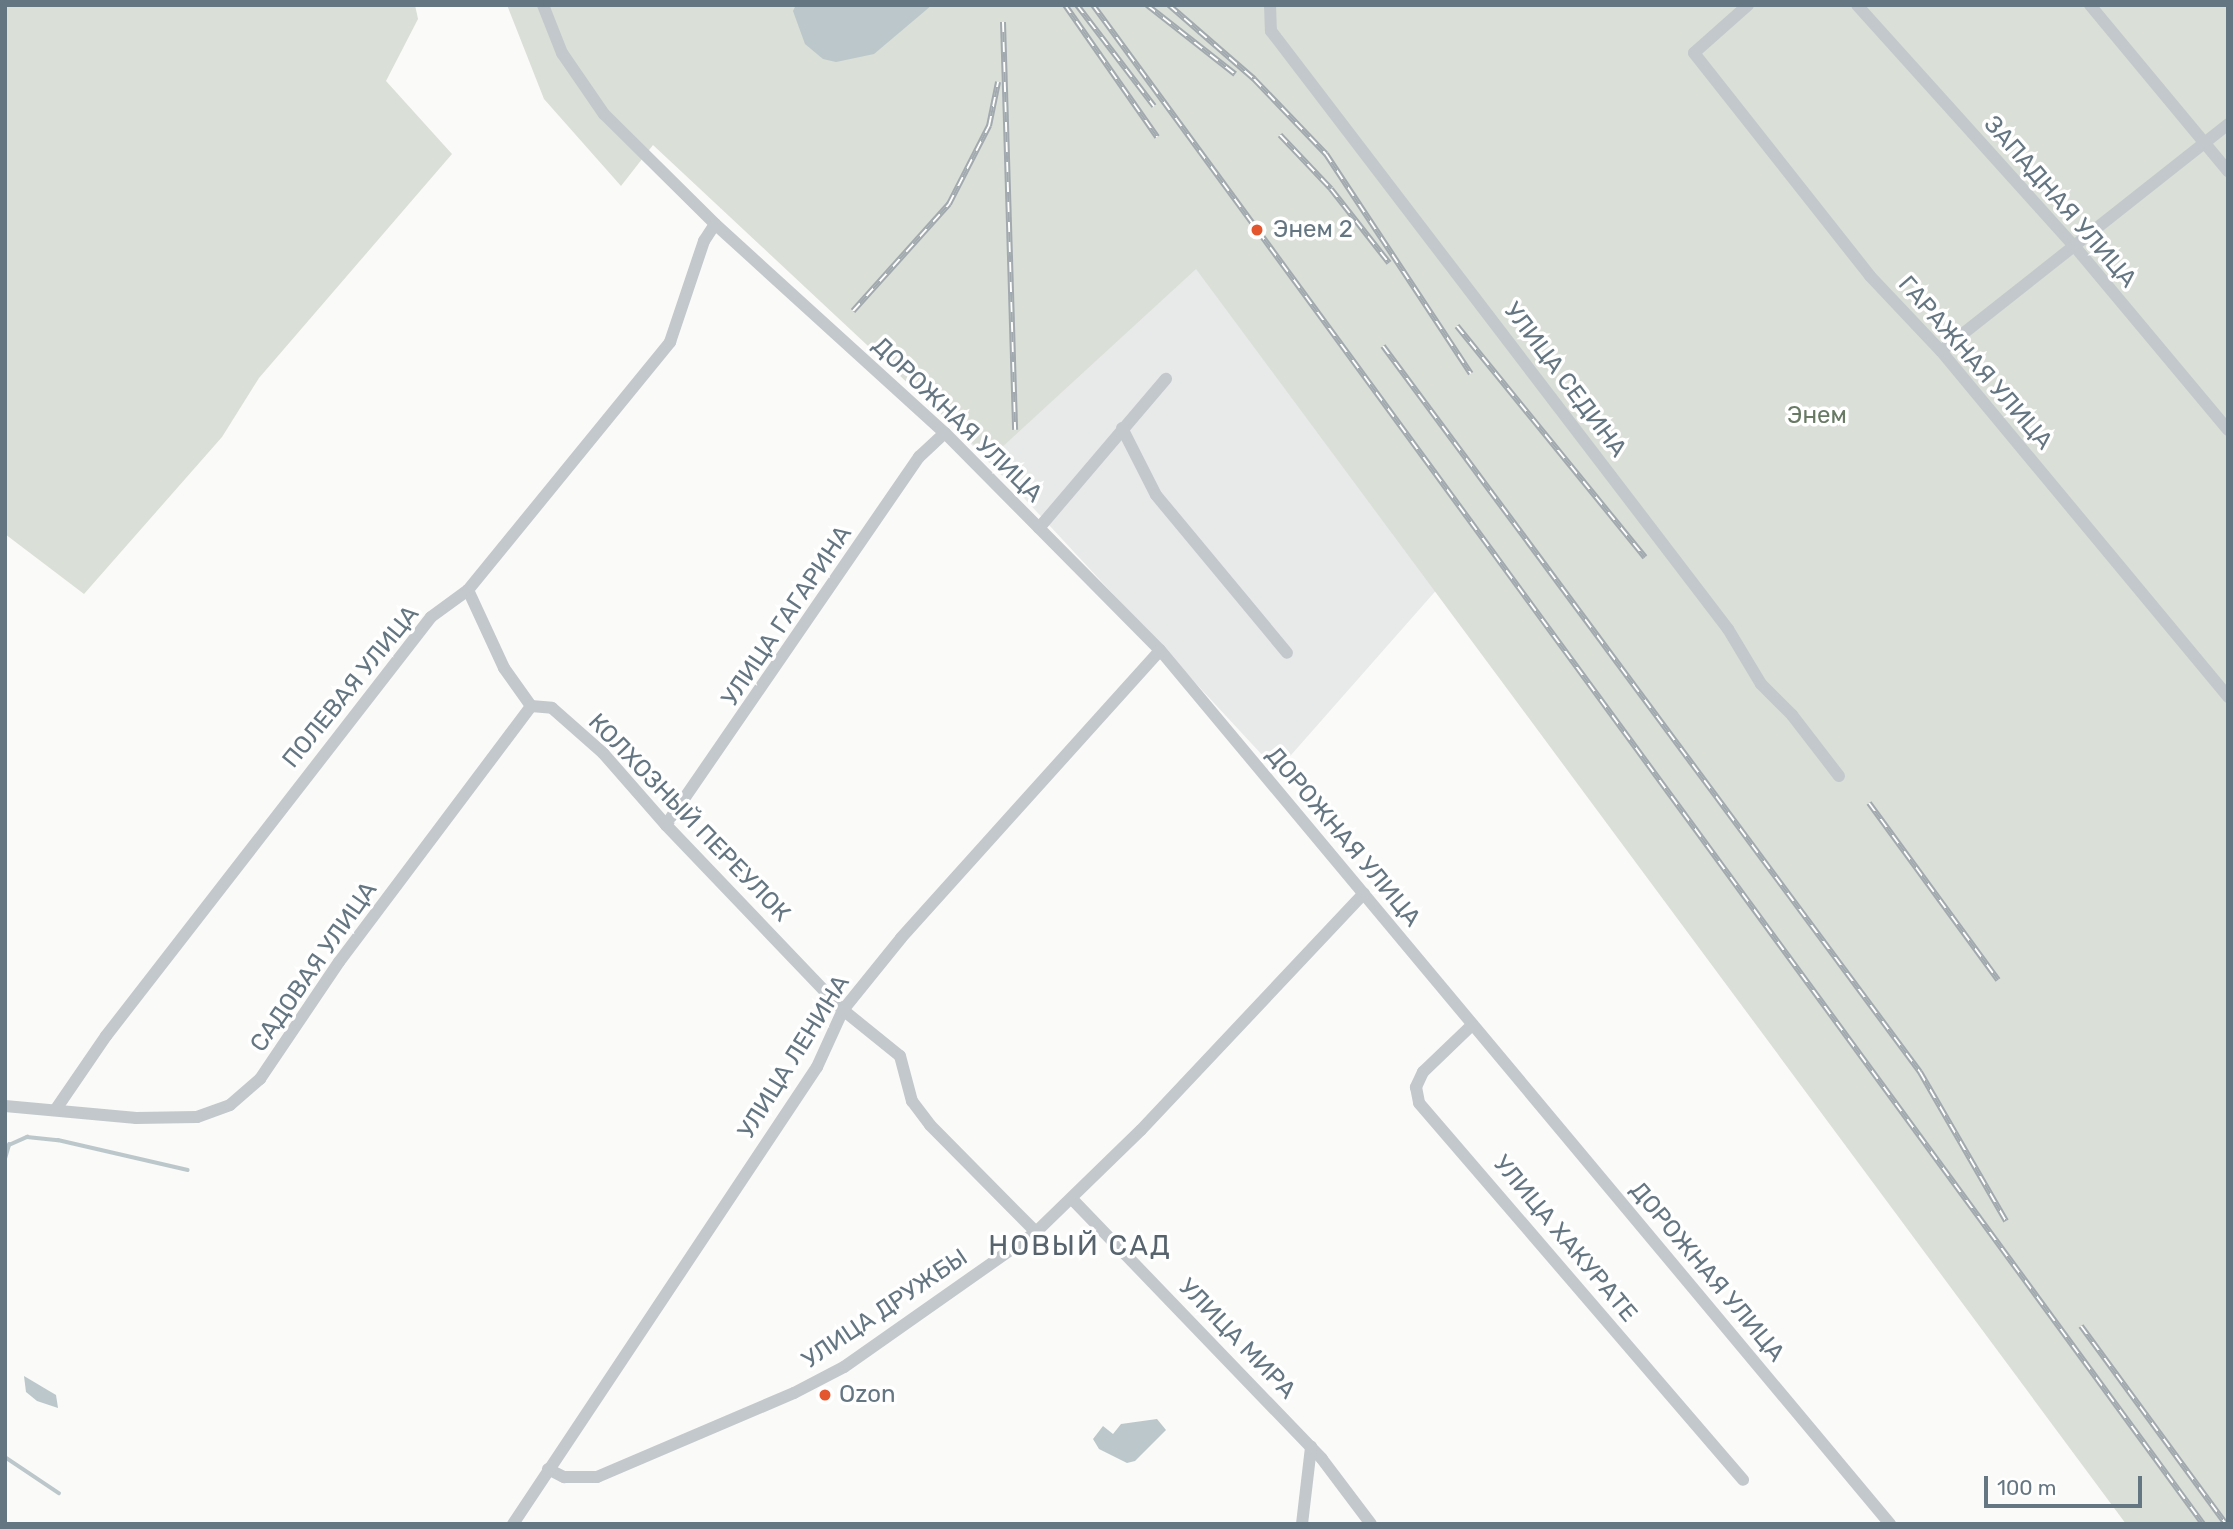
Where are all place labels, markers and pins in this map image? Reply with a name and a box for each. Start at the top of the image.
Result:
place label: Энем 2 [1273,216,1353,244]
marker: Энем 2 [1247,220,1267,240]
place label: Ozon [839,1381,896,1409]
marker: Ozon [817,1387,833,1403]

